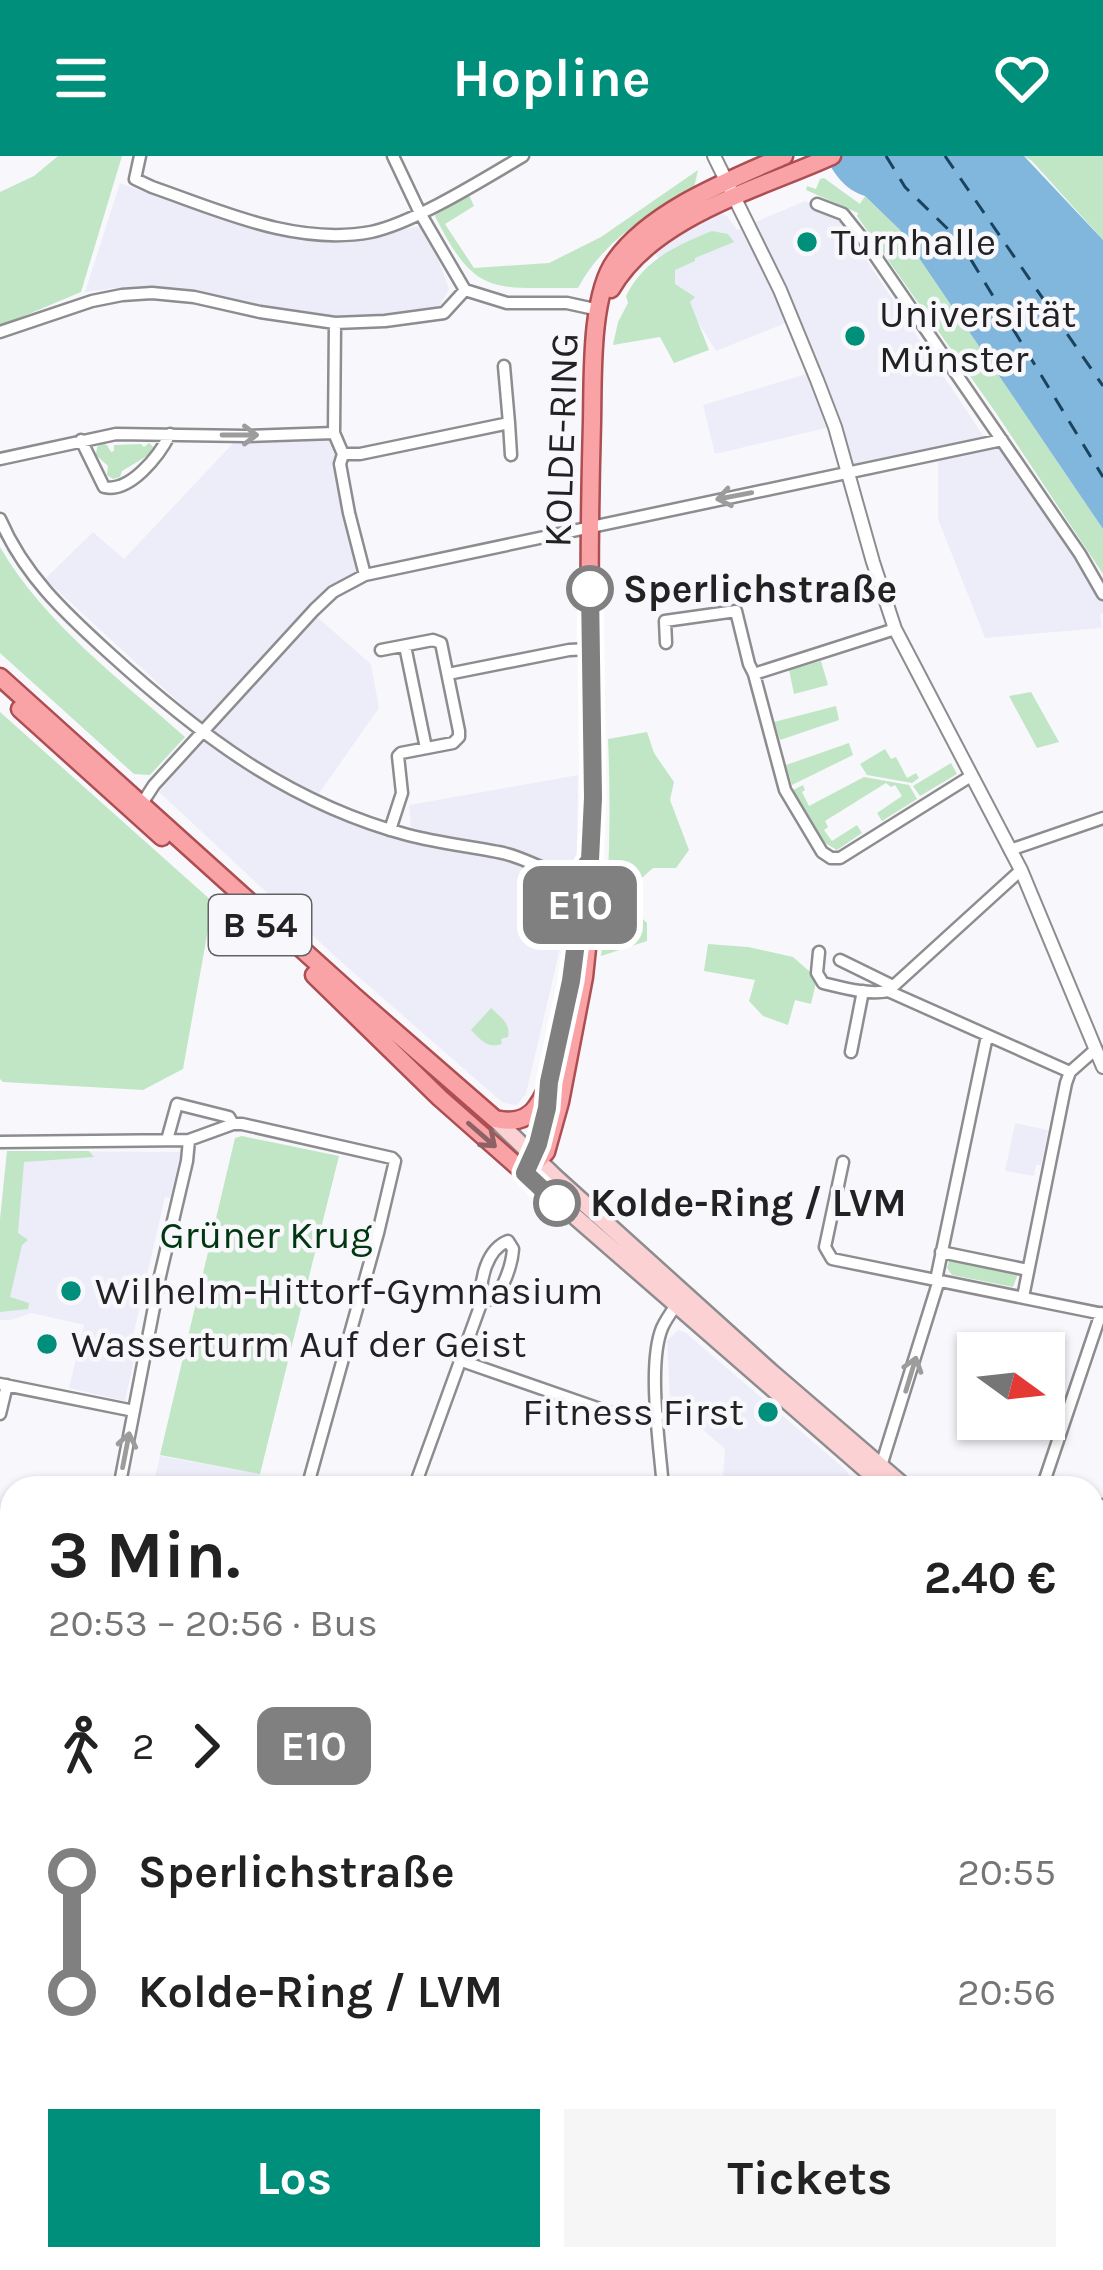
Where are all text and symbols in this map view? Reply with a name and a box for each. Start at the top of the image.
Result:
icon: menu [48,45,114,111]
icon: heart [989,45,1055,111]
text: Hopline [452,46,651,110]
place label: Turnhalle [831,219,996,265]
marker: Turnhalle [794,229,820,255]
place label: Universität Münster [879,291,1076,382]
marker: Universität Münster [842,323,868,349]
street label: KOLDE-RING [534,332,588,548]
one-way arrow [220,424,259,446]
one-way arrow [715,486,754,508]
place label: Sperlichstraße [623,566,897,612]
marker: Sperlichstraße [568,567,612,611]
line badge: E10 [511,866,649,944]
text: E10 [547,880,613,930]
road number: B 54 [209,895,311,955]
one-way arrow [466,1121,497,1149]
place label: Kolde-Ring / LVM [590,1180,906,1226]
marker: Kolde-Ring / LVM [535,1181,579,1225]
park label: Grüner Krug [159,1212,373,1258]
place label: Wilhelm-Hittorf-Gymnasium [95,1268,603,1314]
marker: Wilhelm-Hittorf-Gymnasium [58,1278,84,1304]
place label: Wasserturm Auf der Geist [71,1321,526,1367]
marker: Wasserturm Auf der Geist [34,1331,60,1357]
north arrow [957,1332,1065,1440]
map controls [957,1332,1065,1440]
one-way arrow [901,1356,923,1394]
place label: Fitness First [522,1389,744,1435]
marker: Fitness First [755,1399,781,1425]
one-way arrow [116,1431,138,1470]
text: 3 Min. [48,1516,240,1594]
text: 2.40 € [924,1552,1056,1604]
text: 20:53 – 20:56 · Bus [48,1600,378,1646]
icon: walk [48,1713,114,1779]
icon: forward [173,1713,239,1779]
text: E10 [281,1721,347,1771]
text: 2 [132,1723,155,1769]
text: Sperlichstraße [138,1846,455,1898]
text: 20:55 [957,1849,1056,1895]
text: Kolde-Ring / LVM [138,1966,503,2018]
text: 20:56 [957,1969,1056,2015]
button: Los [48,2109,540,2247]
button: Tickets [564,2109,1056,2247]

